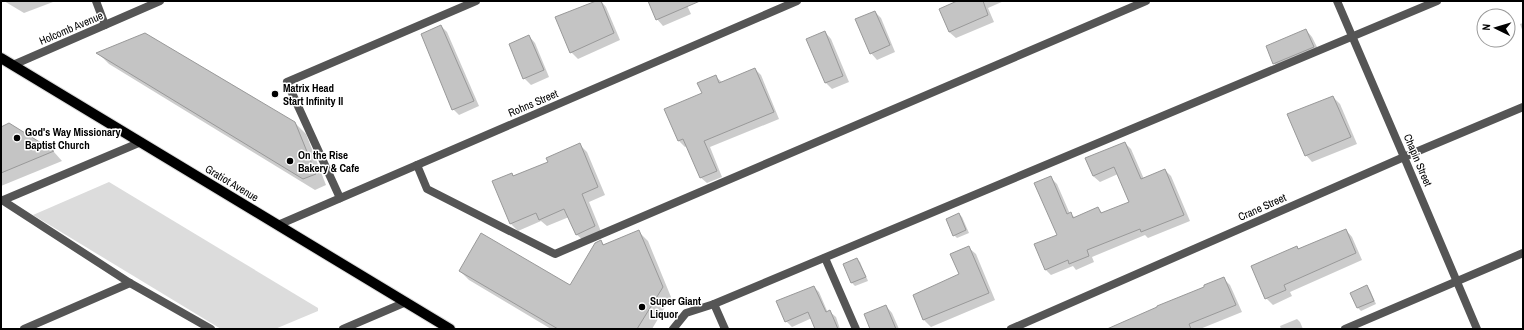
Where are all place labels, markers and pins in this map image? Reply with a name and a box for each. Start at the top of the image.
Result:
place label: Matrix Head Start Infinity II [283,81,343,108]
marker: Matrix Head Start Infinity II [270,89,280,99]
place label: God's Way Missionary Baptist Church [25,125,121,152]
marker: God's Way Missionary Baptist Church [12,133,22,143]
place label: On the Rise Bakery & Cafe [298,148,359,175]
marker: On the Rise Bakery & Cafe [285,156,295,166]
place label: Super Giant Liquor [650,294,701,321]
marker: Super Giant Liquor [637,302,647,312]

